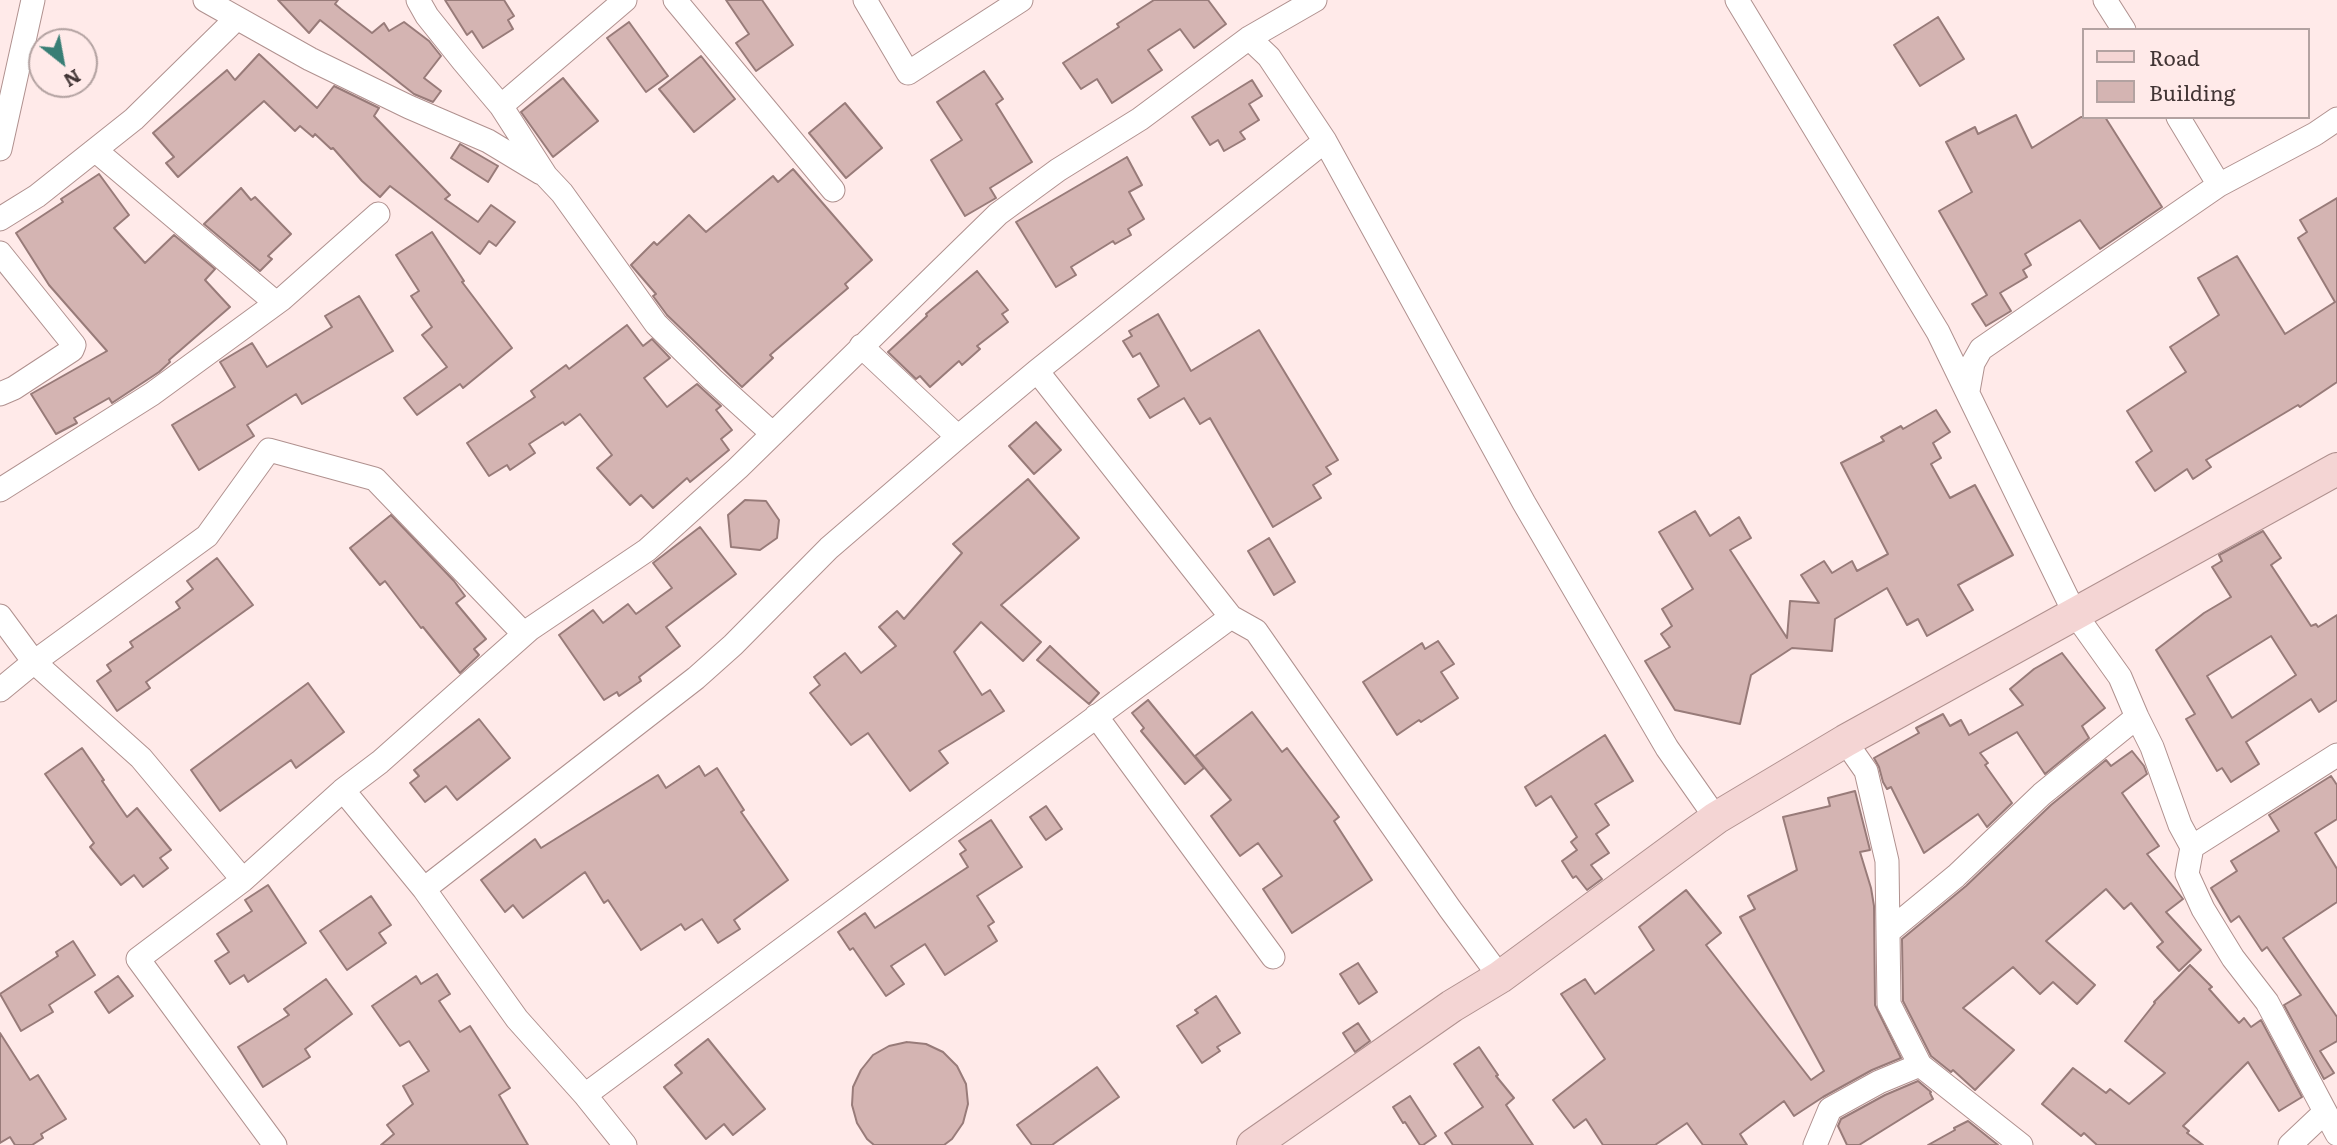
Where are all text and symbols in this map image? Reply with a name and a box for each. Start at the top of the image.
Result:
north arrow [28,28,98,98]
legend [2082,28,2309,119]
text: Road [2149,41,2200,72]
text: N [59,63,87,95]
text: Building [2149,76,2235,107]

